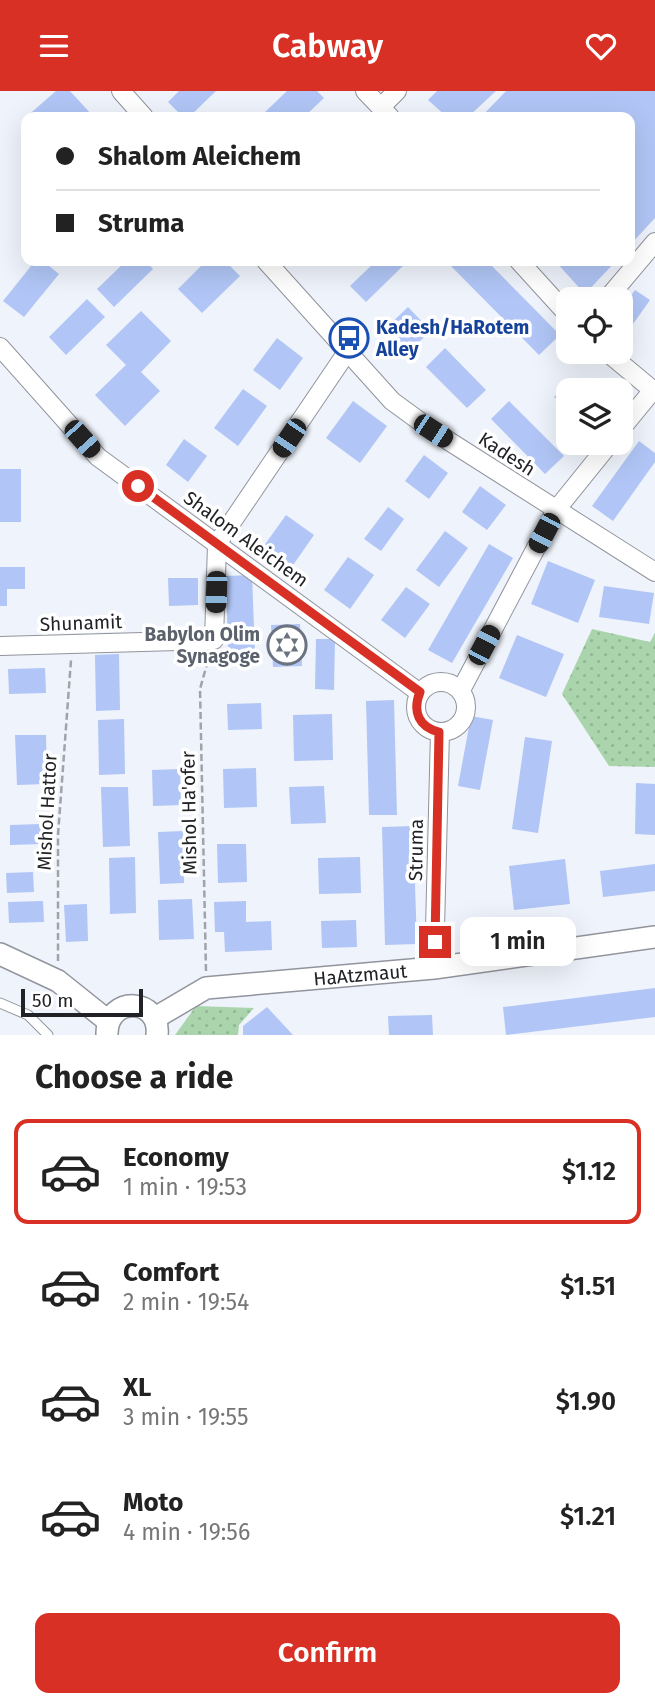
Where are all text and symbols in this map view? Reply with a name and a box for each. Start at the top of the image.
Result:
icon: menu [35,27,73,65]
text: Cabway [272,27,383,65]
icon: heart [582,27,620,65]
text: Shalom Aleichem [98,141,301,172]
text: Struma [98,208,184,239]
map controls [556,287,633,455]
button: locate [556,287,633,364]
place label: Kadesh/HaRotem Alley [375,316,529,361]
bus stop icon: Kadesh/HaRotem Alley [328,317,370,359]
button: layers [556,378,633,455]
car [410,411,457,451]
car [269,415,310,461]
car [61,416,104,462]
street label: Kadesh [474,427,540,481]
route start [122,470,154,502]
street label: Shalom Aleichem [179,486,313,592]
car [525,510,564,556]
car [205,571,228,613]
street label: Shunamit [39,610,123,636]
car [465,622,504,668]
place label: Babylon Olim Synagoge [145,623,260,668]
synagogue icon: Babylon Olim Synagoge [266,624,308,666]
street label: Mishol Ha'ofer [176,750,202,875]
street label: Mishol Hattor [32,752,62,871]
street label: Struma [404,819,428,881]
callout: 1 min [460,917,575,967]
route end [419,926,451,958]
text: 1 min [490,927,546,955]
street label: HaAtzmaut [312,959,408,990]
scale bar [21,986,144,1018]
text: 50 m [32,989,73,1012]
text: Choose a ride [35,1058,233,1096]
icon: car [39,1140,102,1203]
text: Economy [123,1142,229,1173]
text: $1.12 [562,1156,616,1187]
text: 1 min · 19:53 [123,1173,247,1201]
icon: car [39,1255,102,1318]
text: Comfort [123,1257,219,1288]
text: $1.51 [560,1271,616,1302]
text: 2 min · 19:54 [123,1288,249,1316]
icon: car [39,1370,102,1433]
text: XL [123,1372,151,1403]
text: $1.90 [556,1386,616,1417]
text: 3 min · 19:55 [123,1403,249,1431]
icon: car [39,1485,102,1548]
text: Moto [123,1487,183,1518]
text: $1.21 [560,1501,616,1532]
text: 4 min · 19:56 [123,1518,250,1546]
button: Confirm [35,1613,620,1693]

